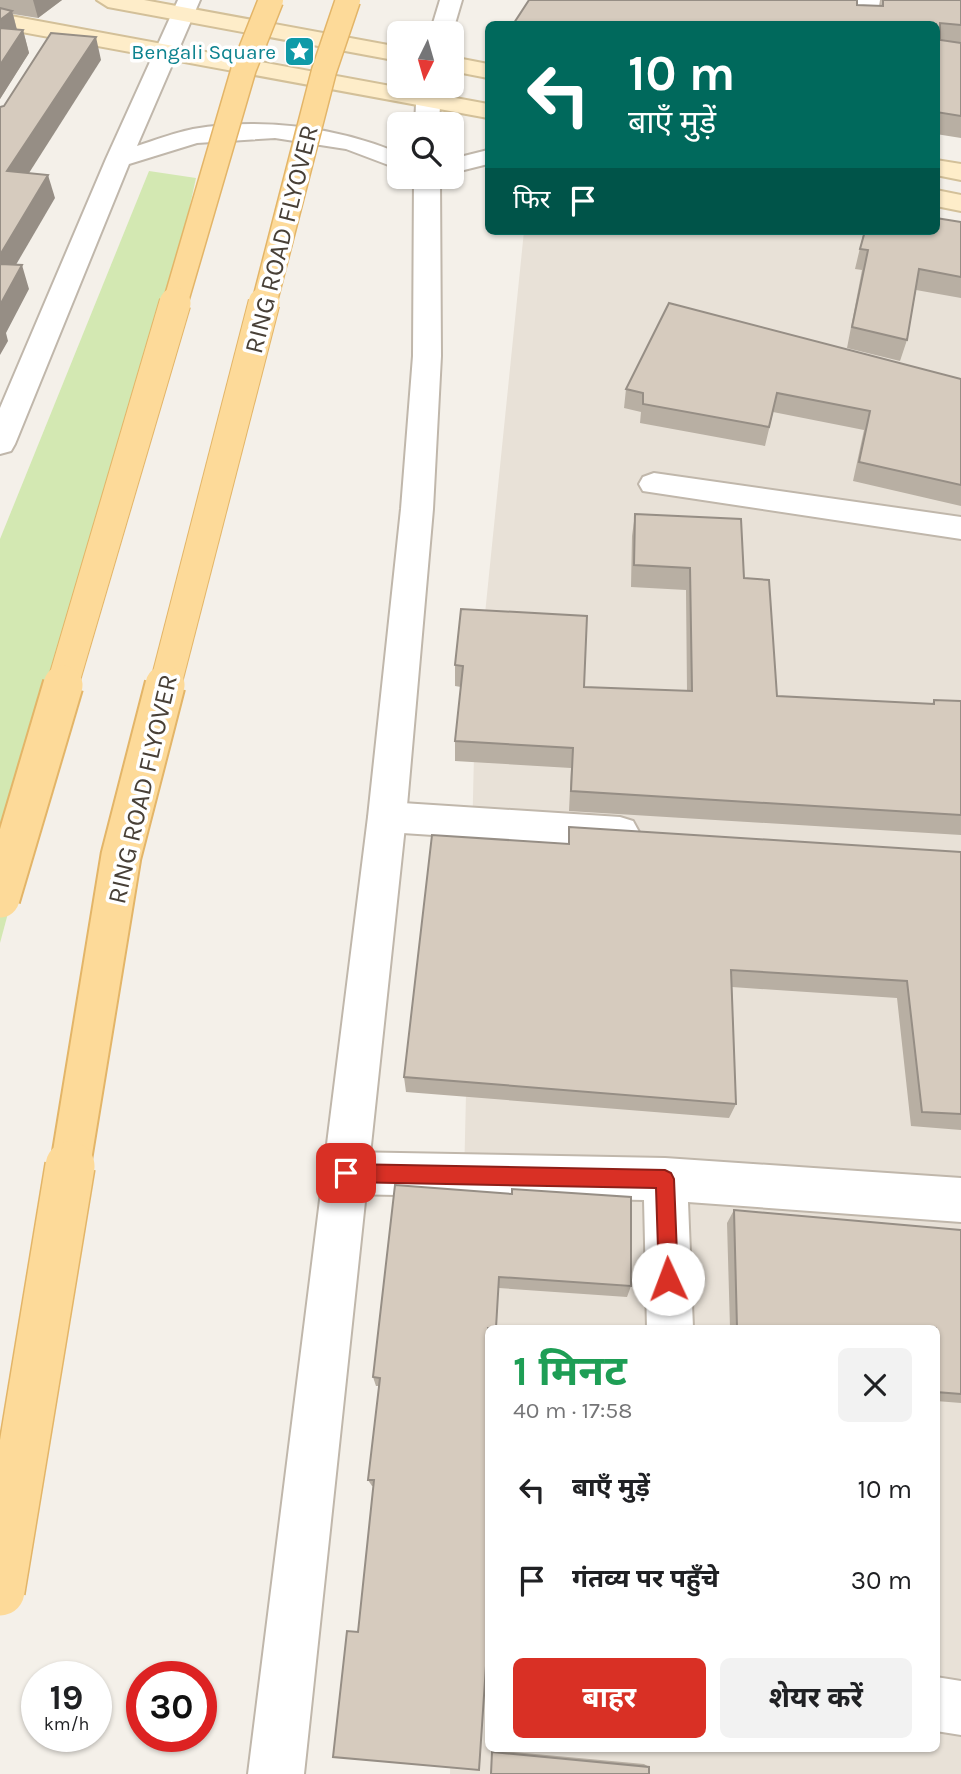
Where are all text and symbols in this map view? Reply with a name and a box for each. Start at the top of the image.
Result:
north arrow [387,21,464,98]
map controls [387,21,464,189]
place icon: Bengali Square [282,35,316,69]
place label: Bengali Square [131,40,276,64]
text: 10 m [628,45,735,102]
icon: left [513,49,604,140]
text: बाएँ मुड़ें [628,104,716,141]
button: search [387,112,464,189]
street label: RING ROAD FLYOVER [238,122,325,357]
icon: arrive [564,182,602,220]
text: फिर [513,184,550,215]
street label: RING ROAD FLYOVER [101,671,184,907]
pin [316,1143,376,1203]
icon: arrive [327,1154,365,1192]
position arrow [631,1242,705,1316]
text: 1 मिनट [513,1346,627,1396]
button: close [838,1348,912,1422]
text: 40 m · 17:58 [513,1397,632,1424]
icon: left [513,1471,551,1509]
text: बाएँ मुड़ें [572,1472,650,1503]
text: 10 m [857,1474,912,1505]
icon: arrive [513,1562,551,1600]
text: गंतव्य पर पहुँचे [572,1563,719,1594]
text: 30 m [851,1565,912,1596]
button: बाहर [513,1658,706,1738]
button: शेयर करें [720,1658,912,1738]
speed limit sign: 30 [126,1661,217,1752]
text: 19 [50,1677,83,1718]
text: km/h [44,1713,89,1735]

